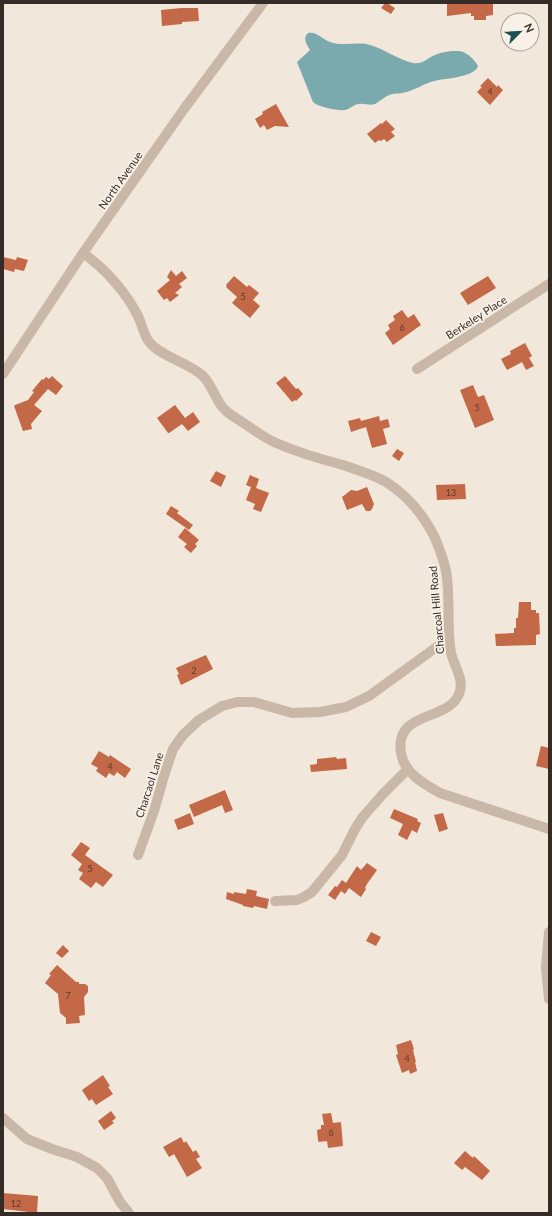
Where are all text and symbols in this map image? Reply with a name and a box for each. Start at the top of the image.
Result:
north arrow [500,12,540,52]
text: N [522,21,537,34]
house number: 4 [487,86,493,97]
street label: North Avenue [95,149,145,211]
house number: 5 [240,291,246,302]
street label: Berkeley Place [443,292,509,342]
house number: 6 [399,322,405,333]
house number: 5 [474,402,480,413]
house number: 13 [446,487,456,498]
street label: Charcoal Hill Road [426,565,446,655]
house number: 2 [191,665,197,676]
street label: Charcaol Lane [132,750,166,819]
house number: 4 [107,761,113,772]
house number: 5 [87,863,93,874]
house number: 7 [65,990,71,1001]
house number: 4 [404,1053,410,1064]
house number: 6 [328,1127,334,1138]
house number: 12 [11,1198,21,1209]

